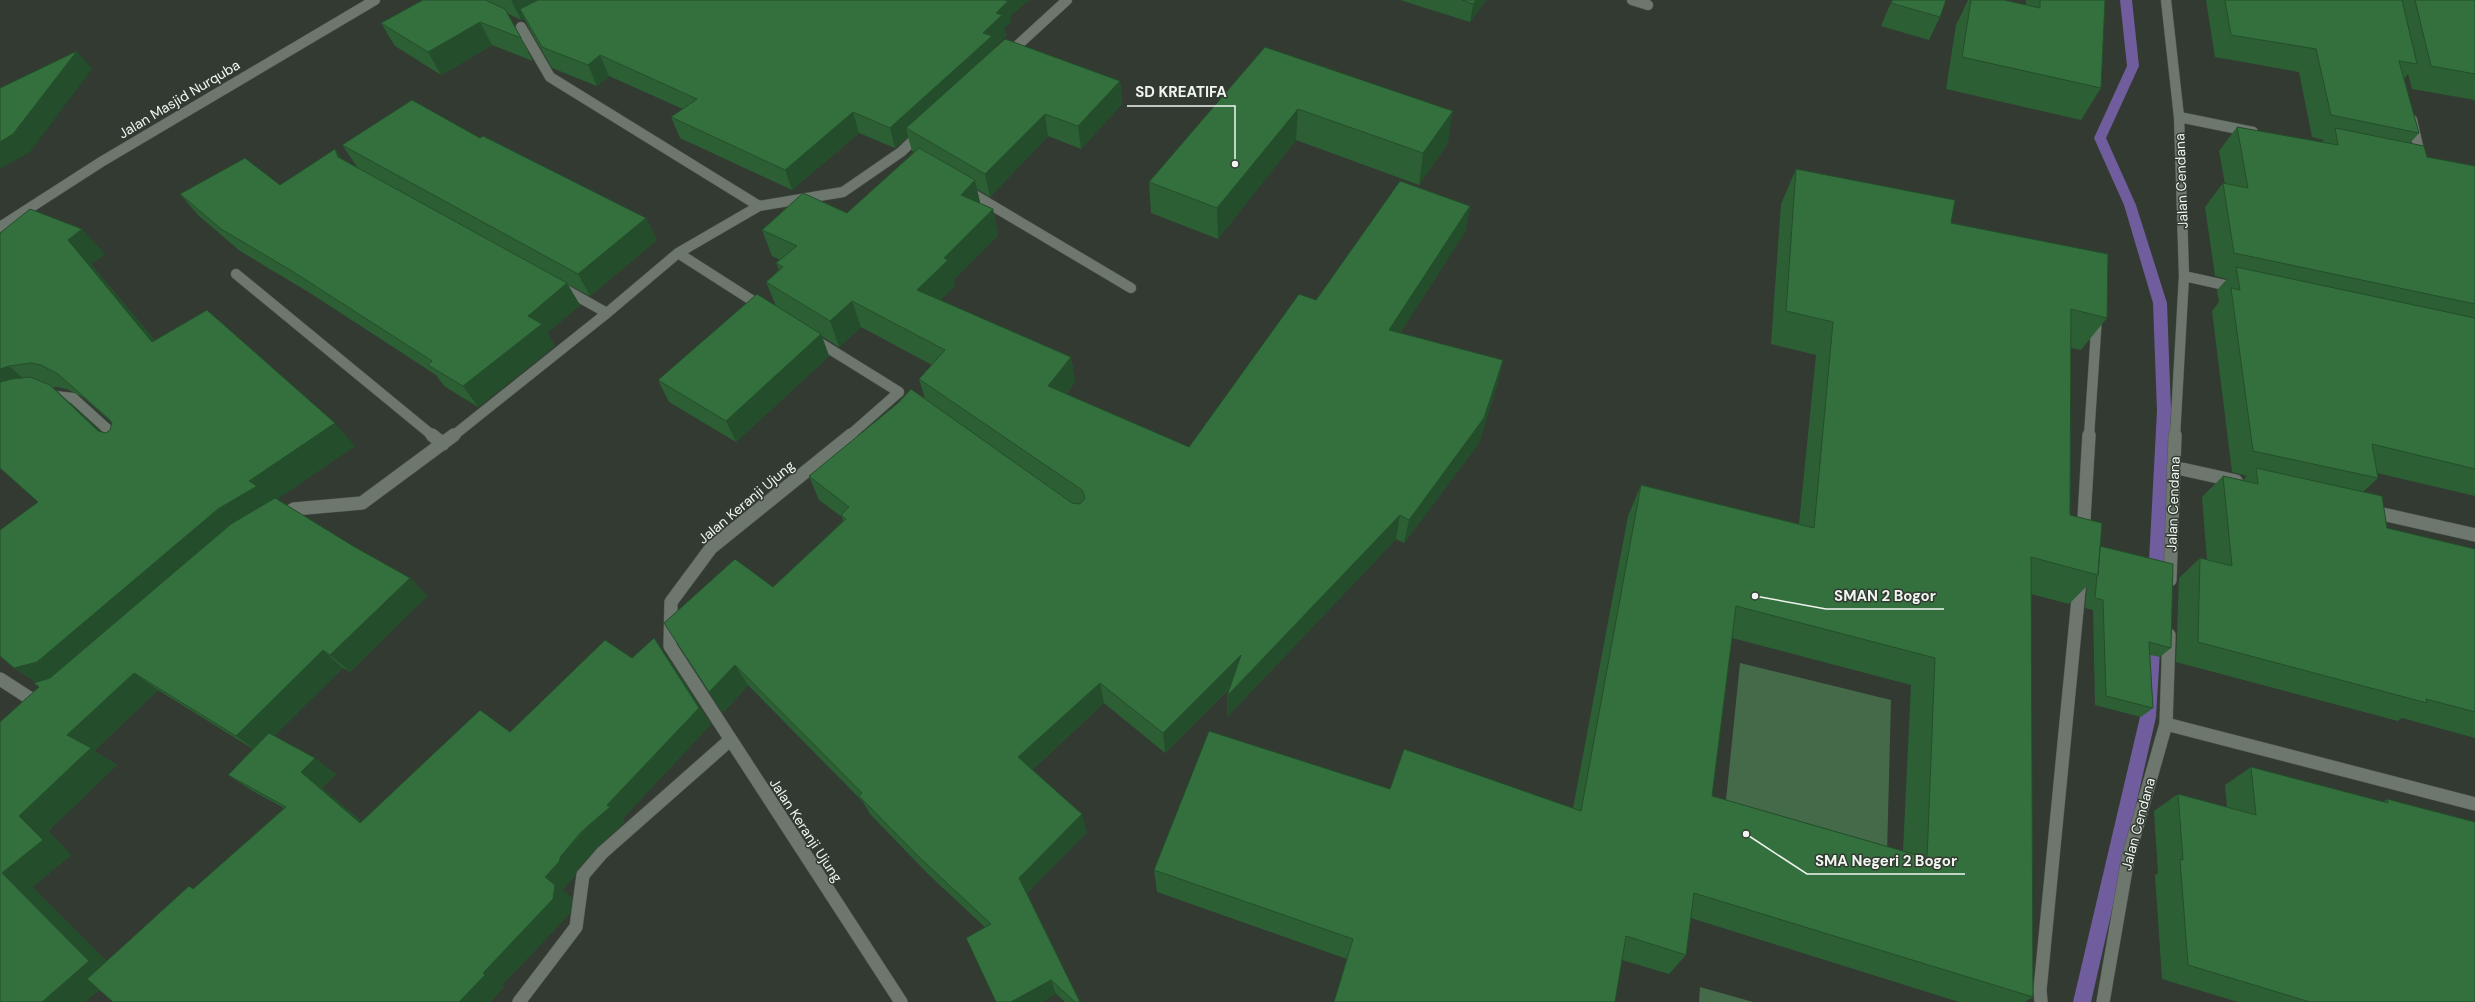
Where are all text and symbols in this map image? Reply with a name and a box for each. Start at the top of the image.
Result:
street label: Jalan Masjid Nurquba [115,56,243,142]
callout: SD KREATIFA [1127,79,1235,106]
text: SD KREATIFA [1135,82,1227,102]
street label: Jalan Cendana [2170,133,2192,229]
street label: Jalan Keranji Ujung [694,456,798,548]
street label: Jalan Cendana [2162,456,2184,552]
callout: SMAN 2 Bogor [1826,582,1944,609]
text: SMAN 2 Bogor [1834,586,1936,606]
street label: Jalan Keranji Ujung [766,775,846,886]
street label: Jalan Cendana [2117,776,2159,872]
callout: SMA Negeri 2 Bogor [1807,847,1965,874]
text: SMA Negeri 2 Bogor [1815,851,1957,871]

